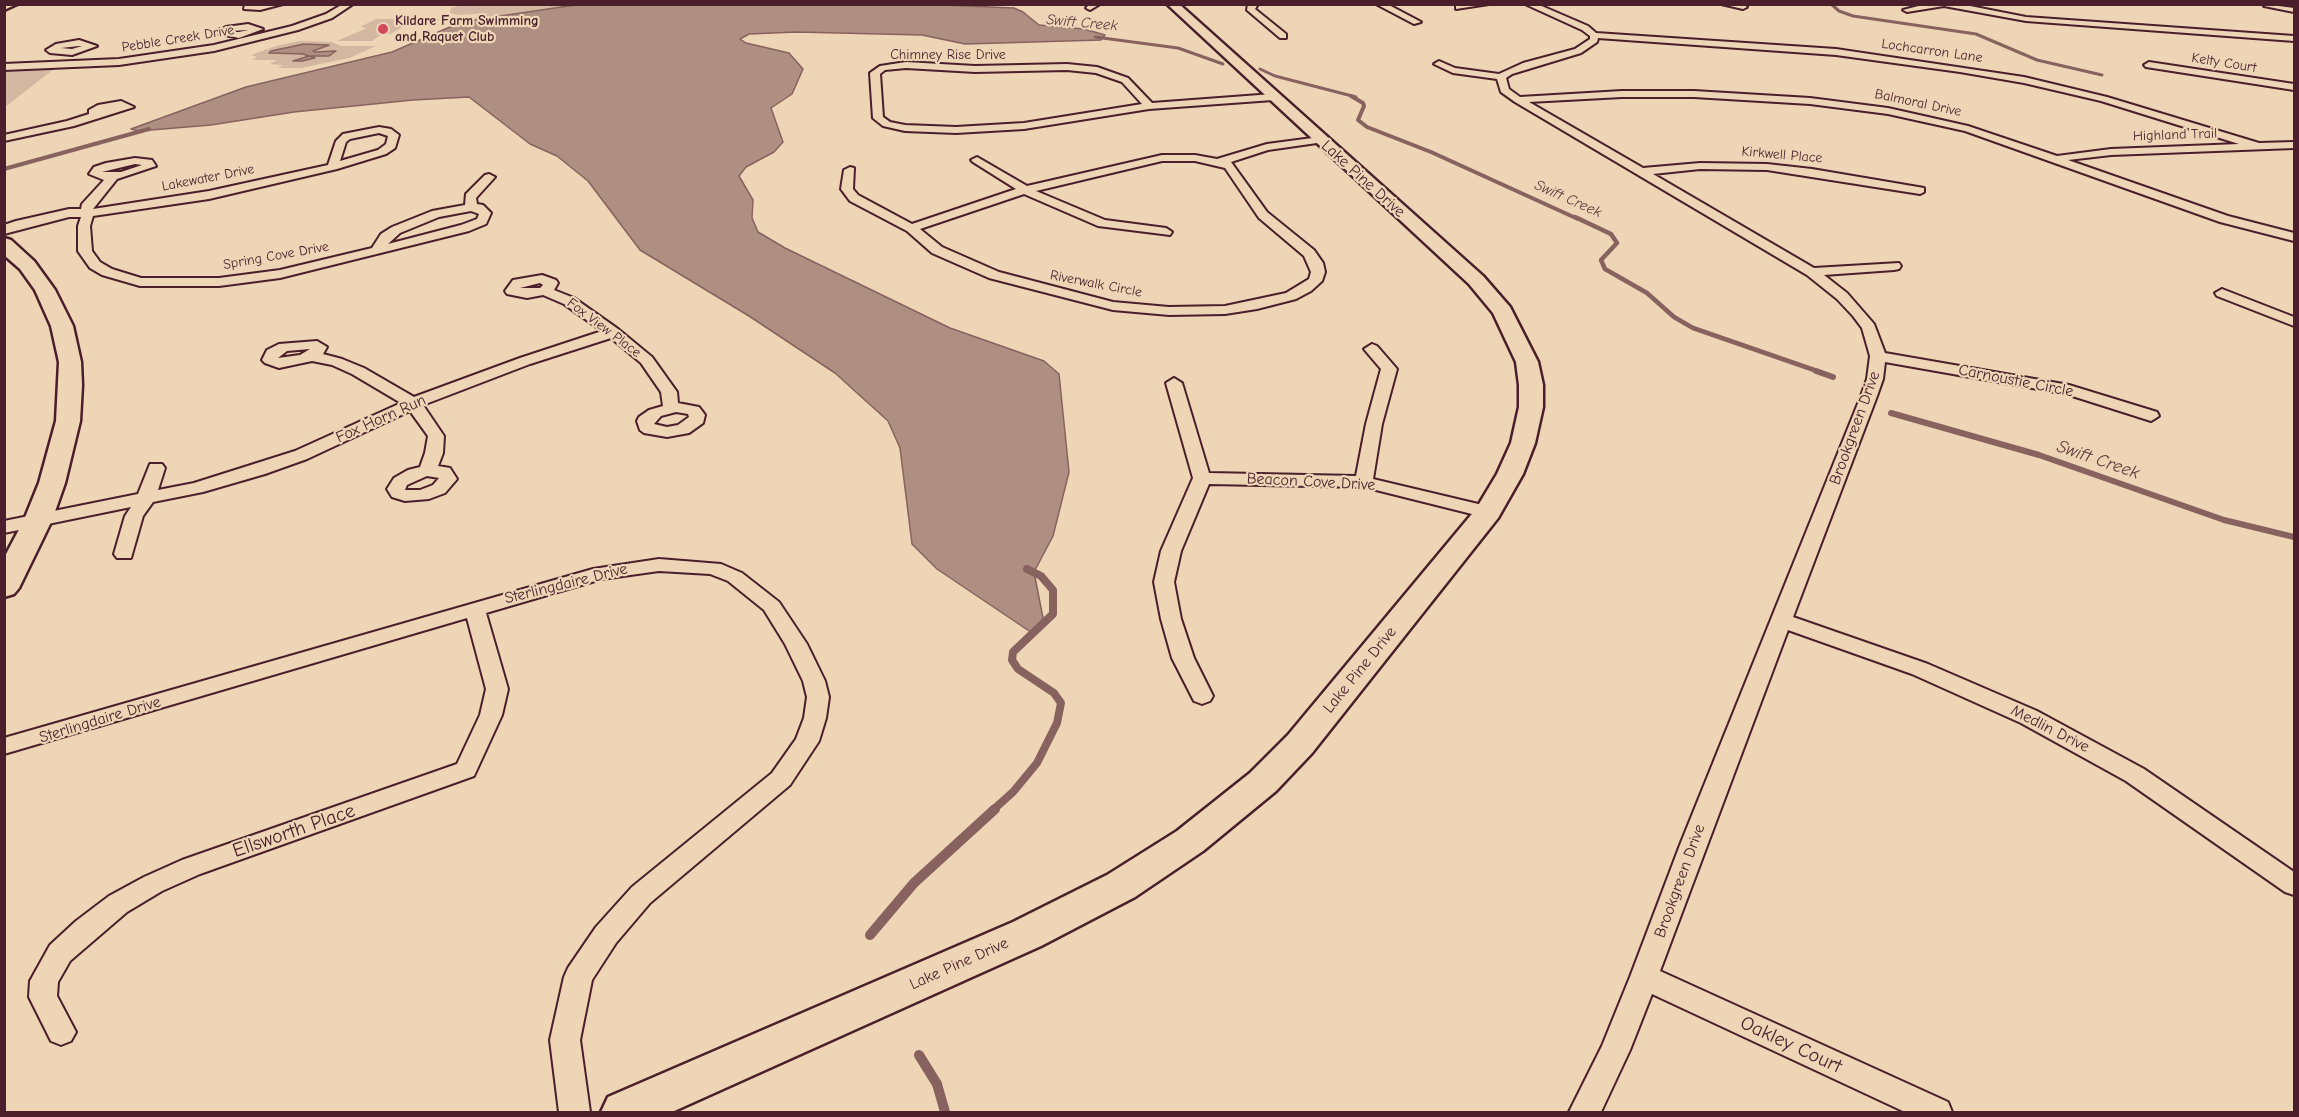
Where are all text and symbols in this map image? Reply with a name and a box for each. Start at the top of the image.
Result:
water label: Swift Creek [1045,11,1119,35]
place label: Kildare Farm Swimming and Raquet Club [395,13,539,46]
street label: Pebble Creek Drive [121,22,235,56]
marker: Kildare Farm Swimming and Raquet Club [376,22,390,36]
street label: Lochcarron Lane [1880,36,1984,66]
street label: Chimney Rise Drive [890,47,1006,63]
street label: Kelty Court [2190,50,2258,76]
street label: Balmoral Drive [1873,86,1963,120]
street label: Highland Trail [2133,125,2217,145]
street label: Lake Pine Drive [1317,136,1409,222]
street label: Kirkwell Place [1741,143,1823,167]
street label: Lakewater Drive [160,161,256,195]
water label: Swift Creek [1532,176,1604,222]
street label: Spring Cove Drive [222,238,330,274]
street label: Riverwalk Circle [1049,267,1143,301]
street label: Fox View Place [564,295,644,361]
street label: Carnoustie Circle [1957,360,2075,402]
street label: Brookgreen Drive [1826,369,1884,487]
street label: Fox Horn Run [333,391,429,447]
water label: Swift Creek [2054,436,2142,484]
street label: Beacon Cove Drive [1246,469,1376,495]
street label: Sterlingdaire Drive [503,559,629,609]
street label: Lake Pine Drive [1319,623,1401,717]
street label: Sterlingdaire Drive [37,692,163,748]
street label: Medlin Drive [2007,701,2093,757]
street label: Ellsworth Place [230,799,358,863]
street label: Brookgreen Drive [1651,822,1709,940]
street label: Lake Pine Drive [907,934,1011,994]
street label: Oakley Court [1736,1011,1846,1079]

